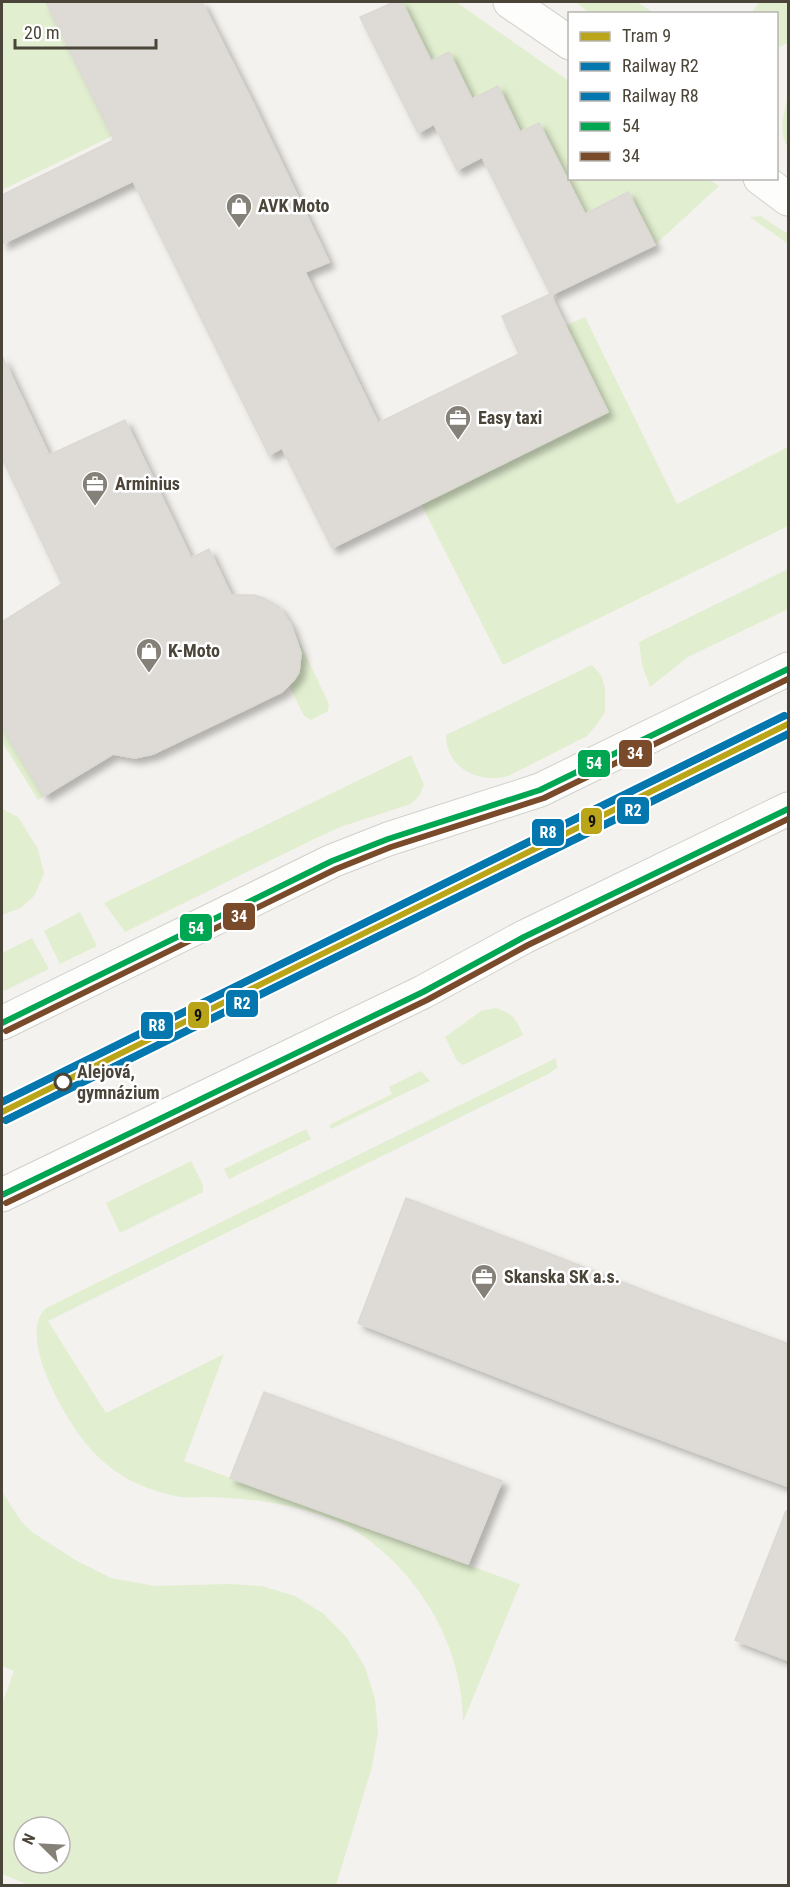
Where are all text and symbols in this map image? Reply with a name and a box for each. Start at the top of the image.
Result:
scale bar [15,12,156,50]
legend [568,12,778,180]
text: 20 m [24,22,59,43]
text: Tram 9 [622,25,671,46]
text: Railway R2 [622,55,699,76]
text: Railway R8 [622,85,699,106]
text: 54 [622,115,640,136]
text: 34 [622,145,640,166]
shop icon: AVK Moto [224,191,254,229]
place label: AVK Moto [258,195,329,216]
office icon: Easy taxi [443,403,473,441]
place label: Easy taxi [478,407,542,428]
office icon: Arminius [80,469,110,507]
place label: Arminius [115,473,180,494]
shop icon: K-Moto [134,636,164,674]
place label: K-Moto [168,640,220,661]
line badge: 34 [618,739,653,768]
text: 34 [627,744,643,763]
line badge: 54 [577,749,611,778]
text: 54 [586,754,602,773]
line badge: R2 [616,796,650,825]
text: R2 [625,801,641,820]
line badge: 9 [580,807,603,835]
text: 9 [588,812,596,831]
line badge: R8 [531,818,565,847]
text: R8 [540,823,556,842]
line badge: 34 [222,902,256,931]
text: 34 [231,907,247,926]
line badge: 54 [179,913,213,942]
text: 54 [188,919,204,938]
line badge: R2 [225,989,259,1018]
text: R2 [234,994,250,1013]
line badge: 9 [187,1001,210,1029]
text: 9 [194,1006,202,1025]
line badge: R8 [140,1011,174,1040]
text: R8 [149,1016,165,1035]
place label: Alejová, gymnázium [77,1061,160,1103]
marker: Alejová, gymnázium [54,1073,72,1091]
office icon: Skanska SK a.s. [469,1262,499,1300]
place label: Skanska SK a.s. [504,1266,620,1287]
north arrow [12,1815,72,1875]
text: N [18,1831,39,1847]

